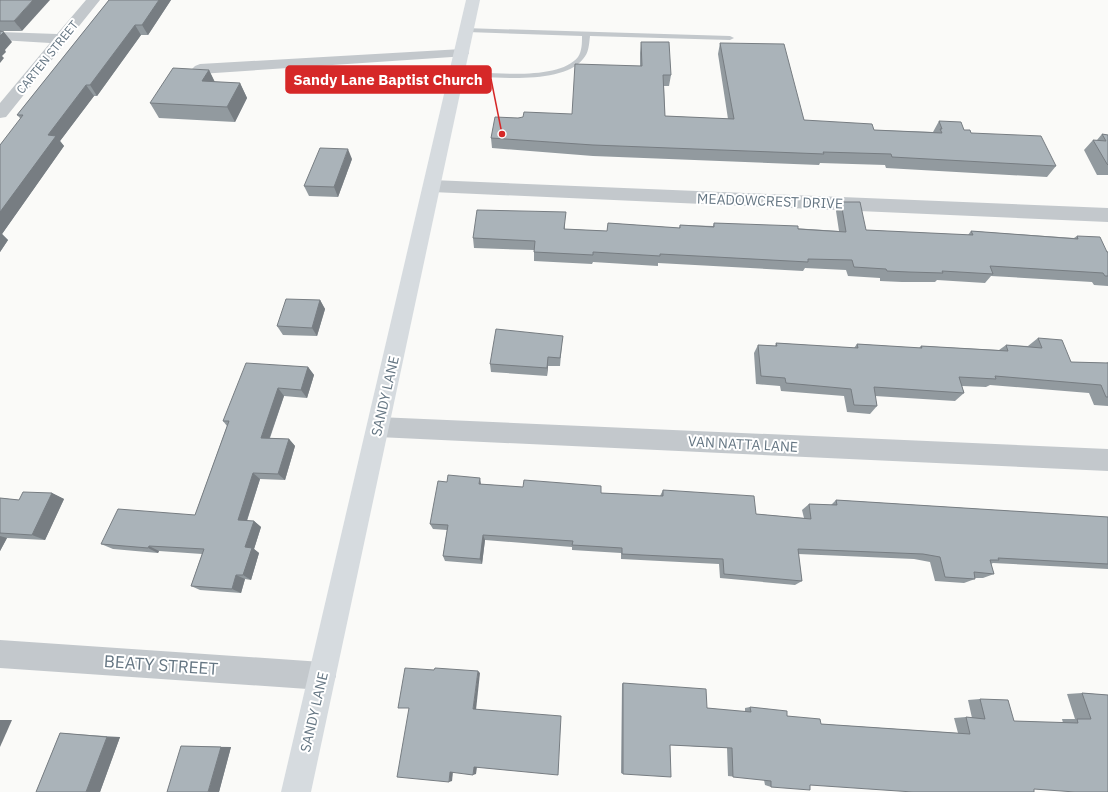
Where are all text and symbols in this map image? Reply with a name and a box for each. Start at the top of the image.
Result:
street label: CARTEN STREET [13,17,81,97]
callout: Sandy Lane Baptist Church [286,66,491,93]
text: Sandy Lane Baptist Church [293,70,483,89]
street label: MEADOWCREST DRIVE [697,189,843,213]
street label: SANDY LANE [367,354,403,438]
street label: VAN NATTA LANE [688,432,798,456]
street label: BEATY STREET [103,650,219,680]
street label: SANDY LANE [296,670,332,754]

